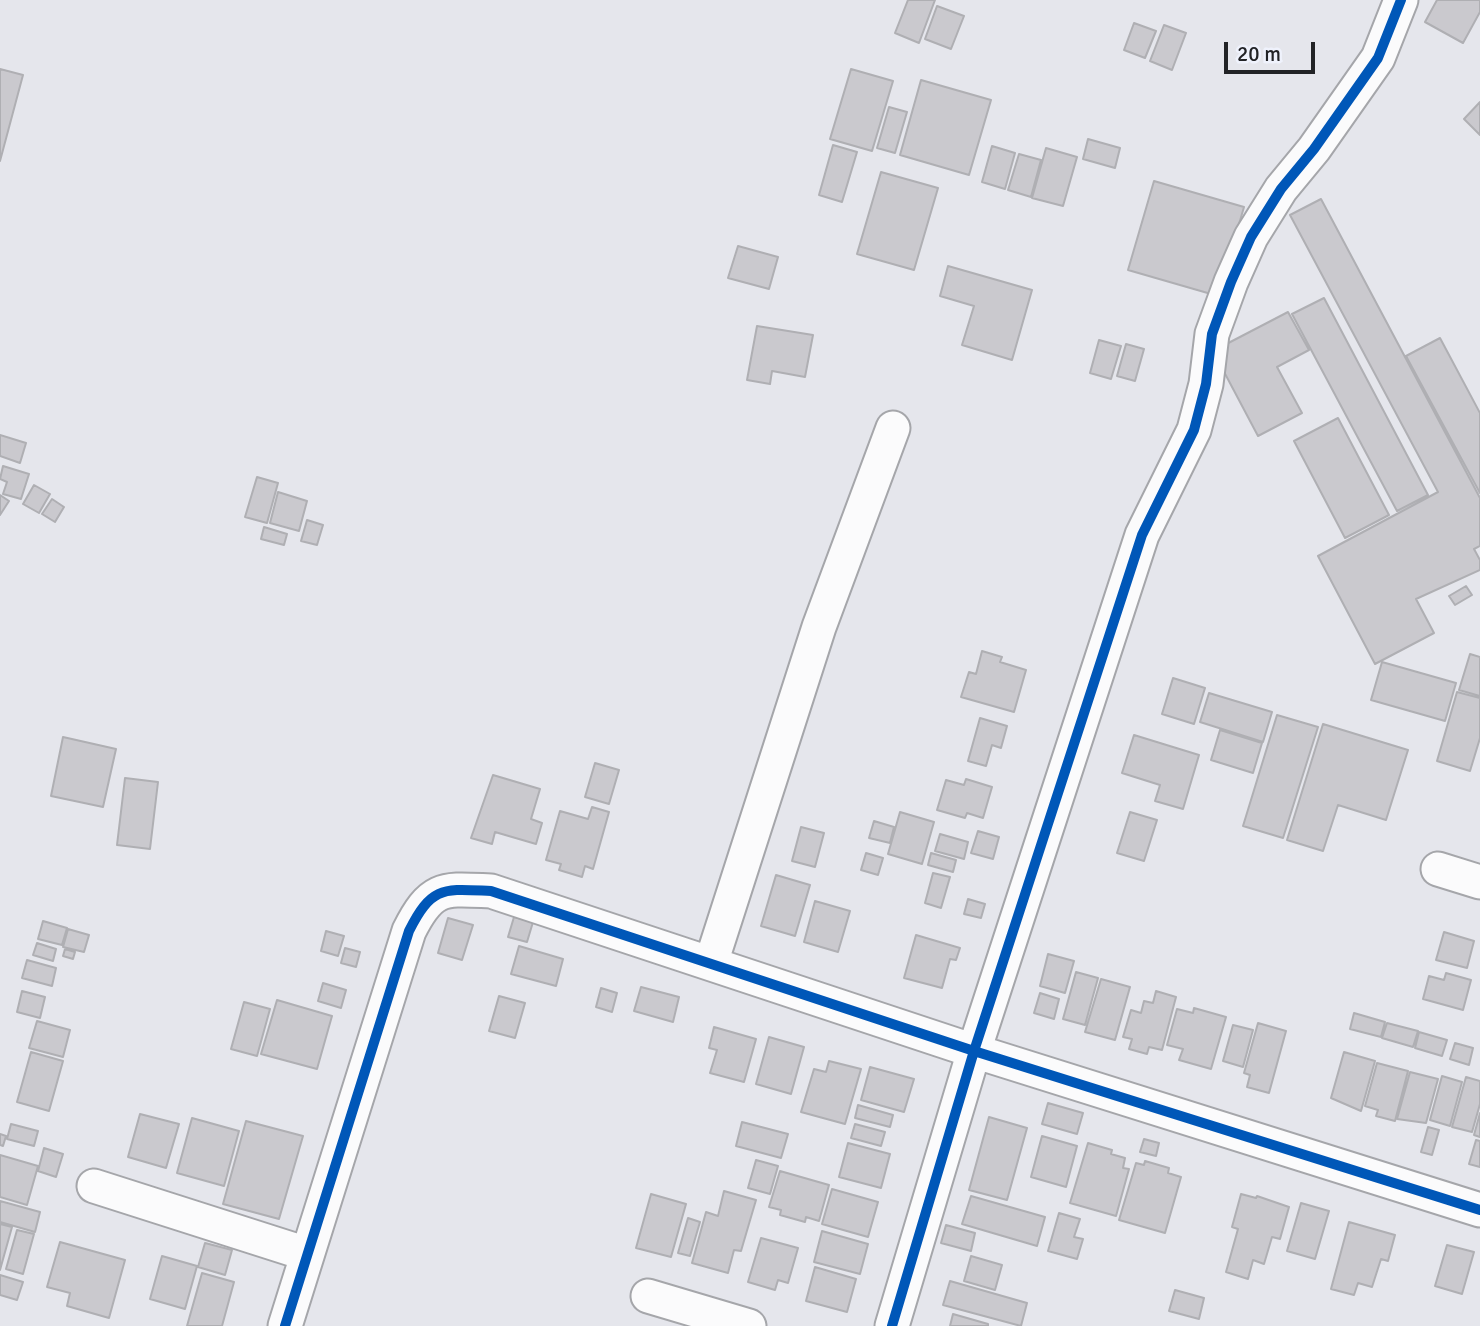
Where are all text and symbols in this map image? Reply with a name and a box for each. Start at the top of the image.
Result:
scale bar [1228,28,1319,72]
text: 20 m [1237,41,1281,67]

